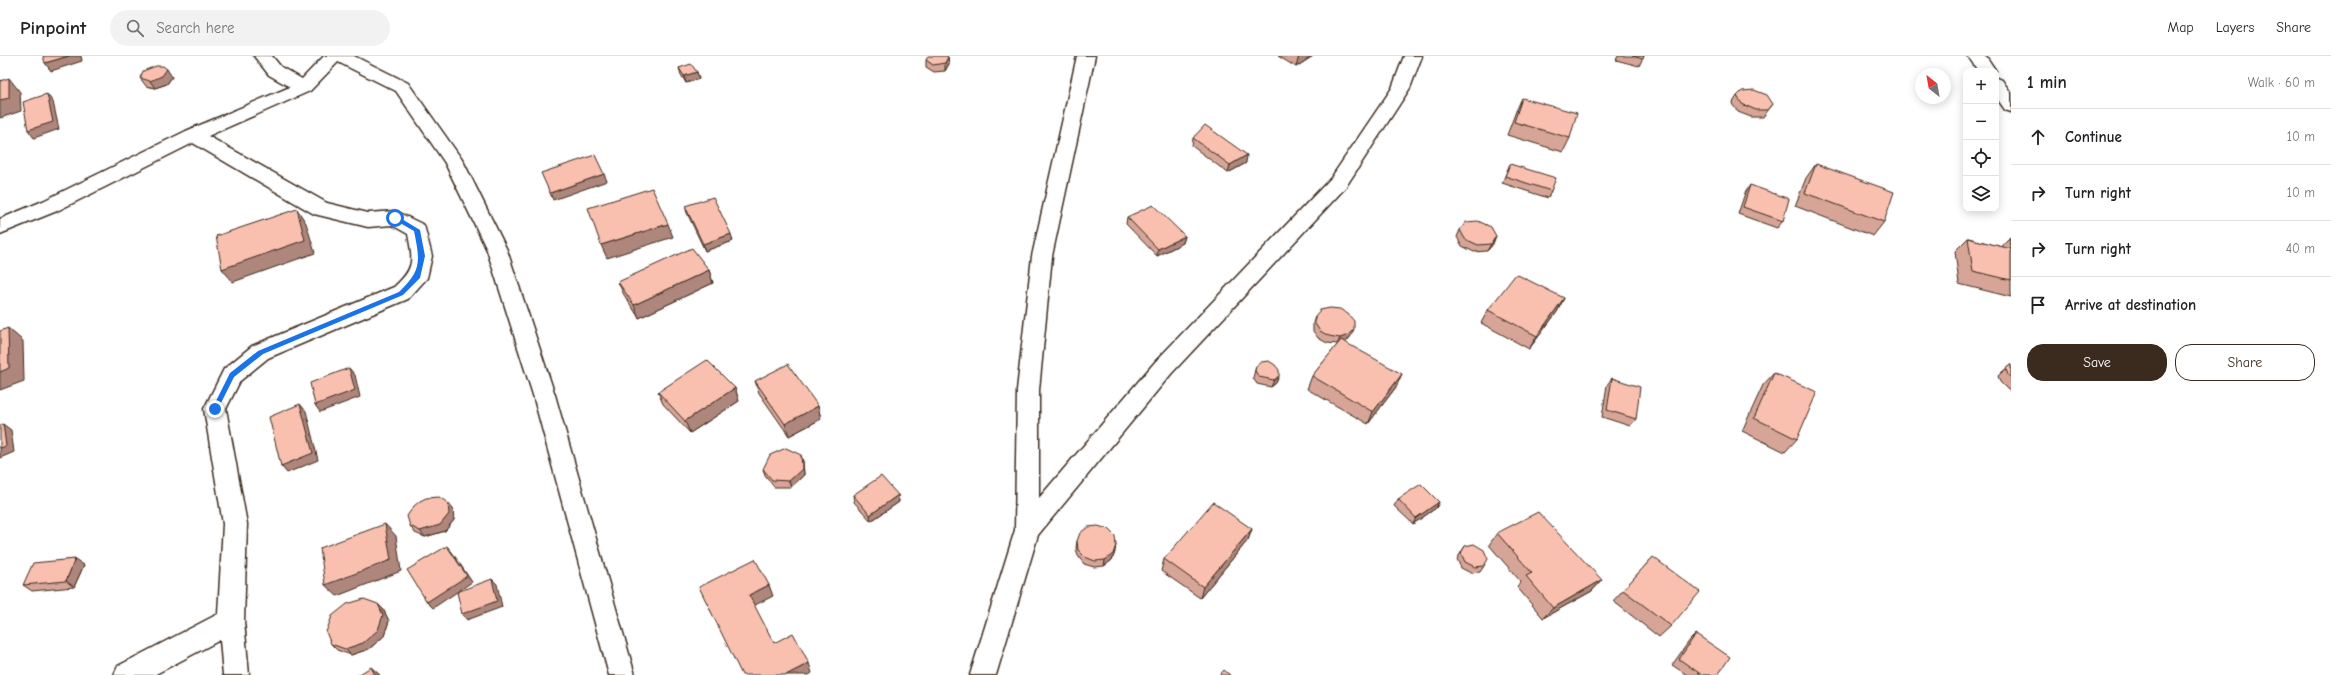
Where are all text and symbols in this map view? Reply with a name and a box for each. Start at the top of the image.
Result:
search box [110,10,390,46]
text: Pinpoint [20,17,86,39]
icon: search [124,17,146,39]
text: Search here [156,19,234,37]
text: Map [2167,19,2194,36]
text: Layers [2216,19,2254,36]
text: Share [2276,19,2311,36]
north arrow [1915,68,1951,104]
map controls [1963,68,1999,212]
button: + [1963,68,1999,104]
text: 1 min [2027,73,2067,92]
text: Walk · 60 m [2248,75,2315,90]
button: − [1963,104,1999,140]
icon: ahead [2027,126,2049,148]
text: Continue [2065,128,2122,146]
text: 10 m [2287,129,2315,144]
button: locate [1963,140,1999,176]
button: layers [1963,176,1999,212]
icon: right [2027,182,2049,204]
text: Turn right [2065,184,2131,202]
text: 10 m [2287,185,2315,200]
route start [386,209,404,227]
icon: right [2027,238,2049,260]
text: Turn right [2065,240,2131,258]
text: 40 m [2286,241,2315,256]
icon: arrive [2027,294,2049,316]
text: Arrive at destination [2065,296,2196,314]
button: Save [2027,344,2167,381]
button: Share [2175,344,2315,381]
route end [206,400,224,418]

